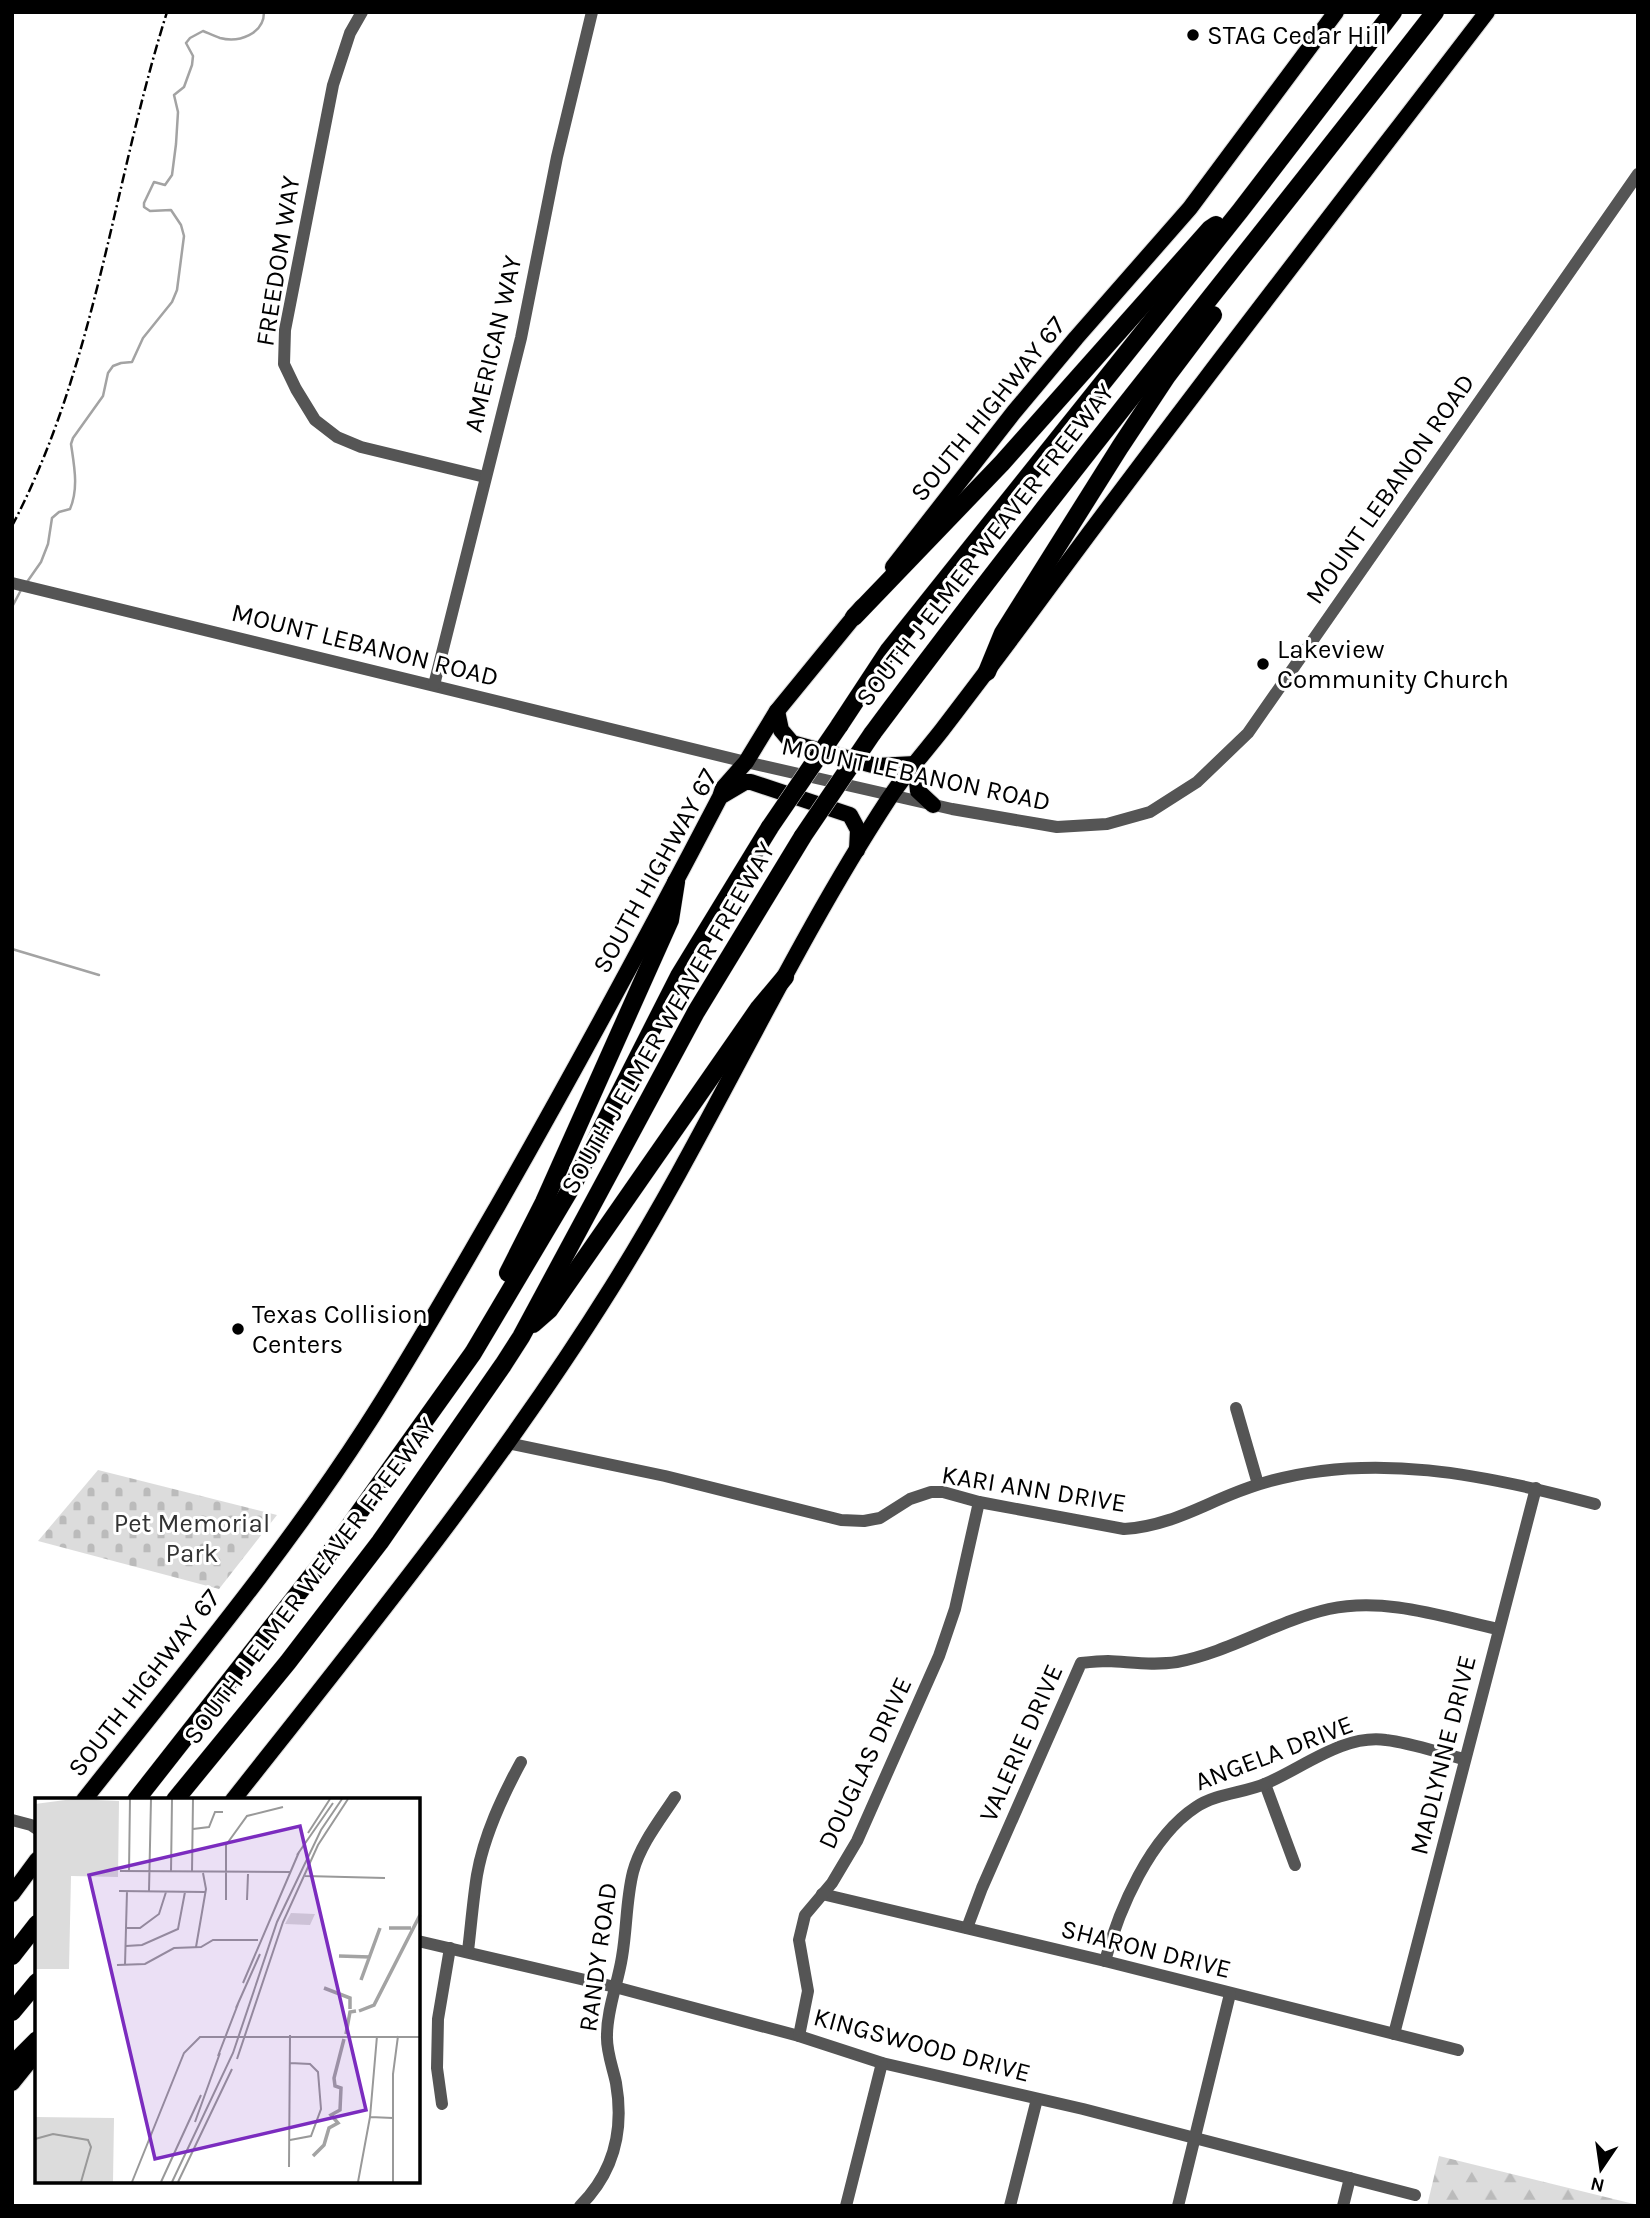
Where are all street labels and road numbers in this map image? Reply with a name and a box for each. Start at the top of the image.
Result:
street label: FREEDOM WAY [249,173,307,348]
street label: AMERICAN WAY [458,252,529,435]
street label: SOUTH HIGHWAY 67 [904,310,1072,508]
street label: MOUNT LEBANON ROAD [1299,368,1481,610]
street label: SOUTH J ELMER WEAVER FREEWAY [849,377,1121,713]
street label: MOUNT LEBANON ROAD [228,597,502,693]
street label: MOUNT LEBANON ROAD [779,730,1053,818]
street label: SOUTH HIGHWAY 67 [586,763,724,979]
street label: SOUTH J ELMER WEAVER FREEWAY [554,836,782,1200]
street label: SOUTH J ELMER WEAVER FREEWAY [177,1411,444,1751]
street label: KARI ANN DRIVE [940,1459,1128,1519]
street label: SOUTH HIGHWAY 67 [61,1583,227,1783]
street label: MADLYNNE DRIVE [1403,1652,1483,1858]
street label: VALERIE DRIVE [972,1659,1070,1827]
street label: DOUGLAS DRIVE [812,1672,918,1854]
street label: ANGELA DRIVE [1191,1709,1357,1797]
street label: RANDY ROAD [572,1880,624,2034]
street label: SHARON DRIVE [1058,1913,1234,1985]
street label: KINGSWOOD DRIVE [810,2001,1034,2089]

